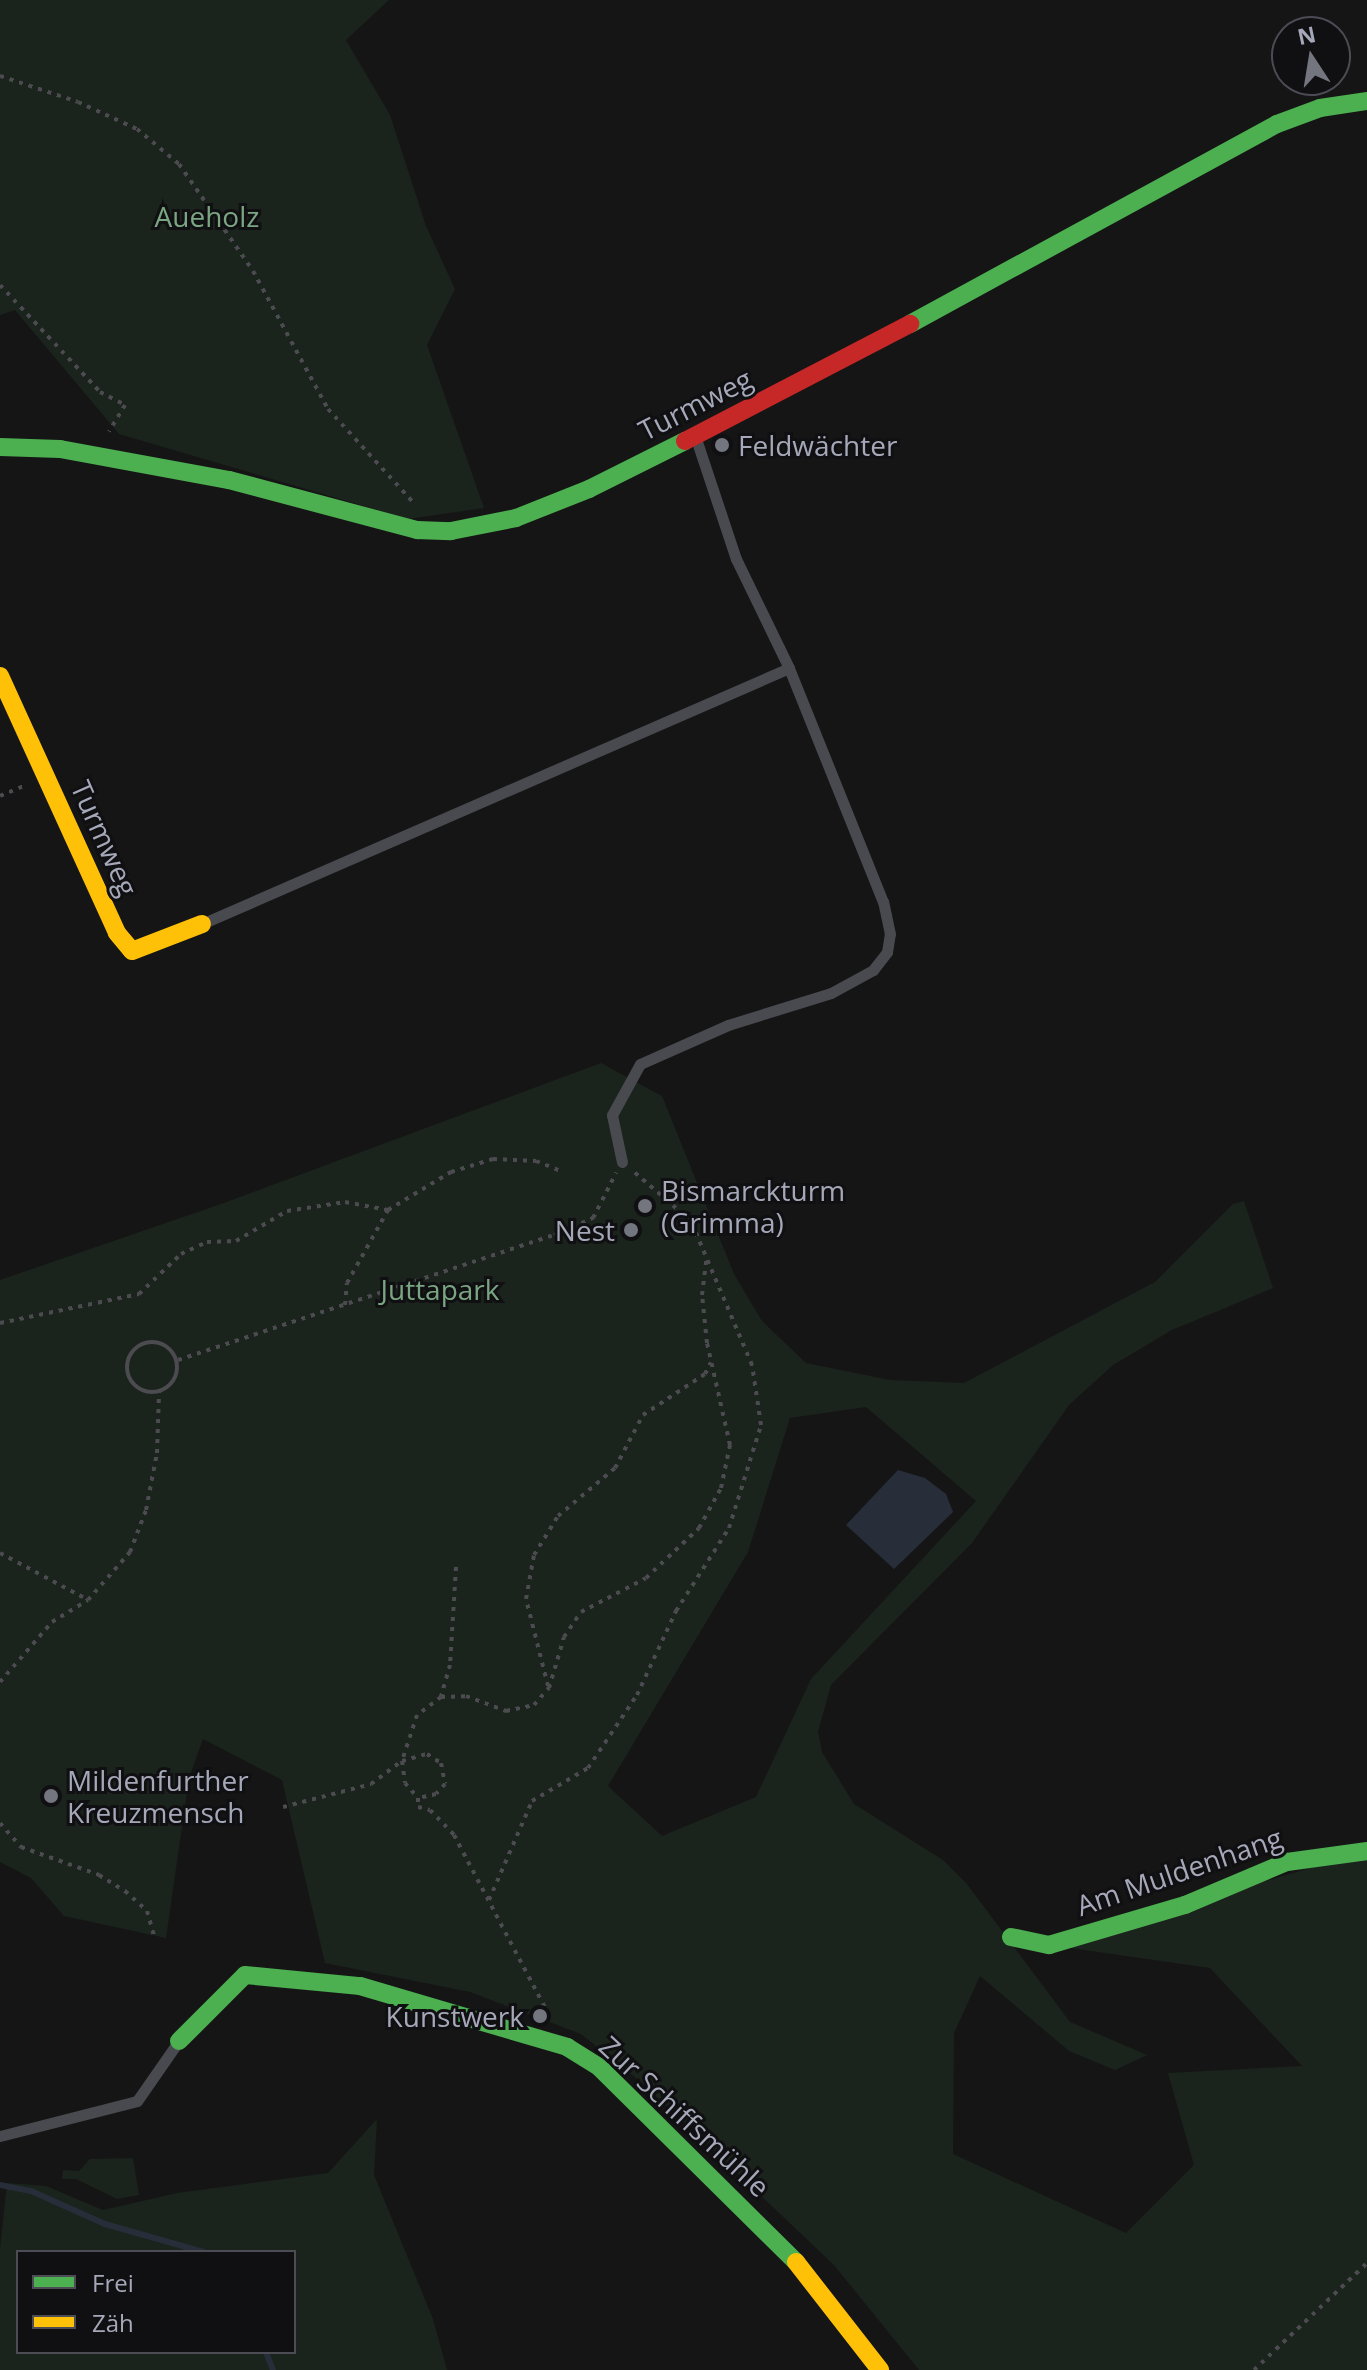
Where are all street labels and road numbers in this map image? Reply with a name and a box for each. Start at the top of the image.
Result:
street label: Turmweg [633,361,757,447]
street label: Turmweg [65,775,145,901]
street label: Am Muldenhang [1072,1820,1286,1922]
street label: Zur Schiffsmühle [593,2029,777,2203]

